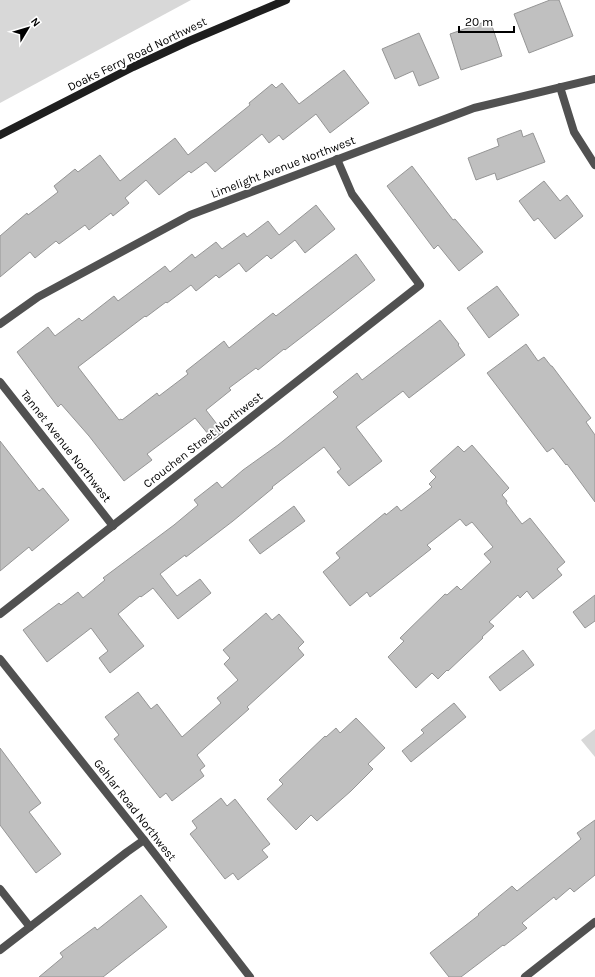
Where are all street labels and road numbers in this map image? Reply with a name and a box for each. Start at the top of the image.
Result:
street label: Doaks Ferry Road Northwest [65,14,209,94]
street label: Limelight Avenue Northwest [209,133,358,201]
street label: Tannet Avenue Northwest [18,387,114,505]
street label: Crouchen Street Northwest [141,389,266,491]
street label: Gehlar Road Northwest [91,756,179,864]

